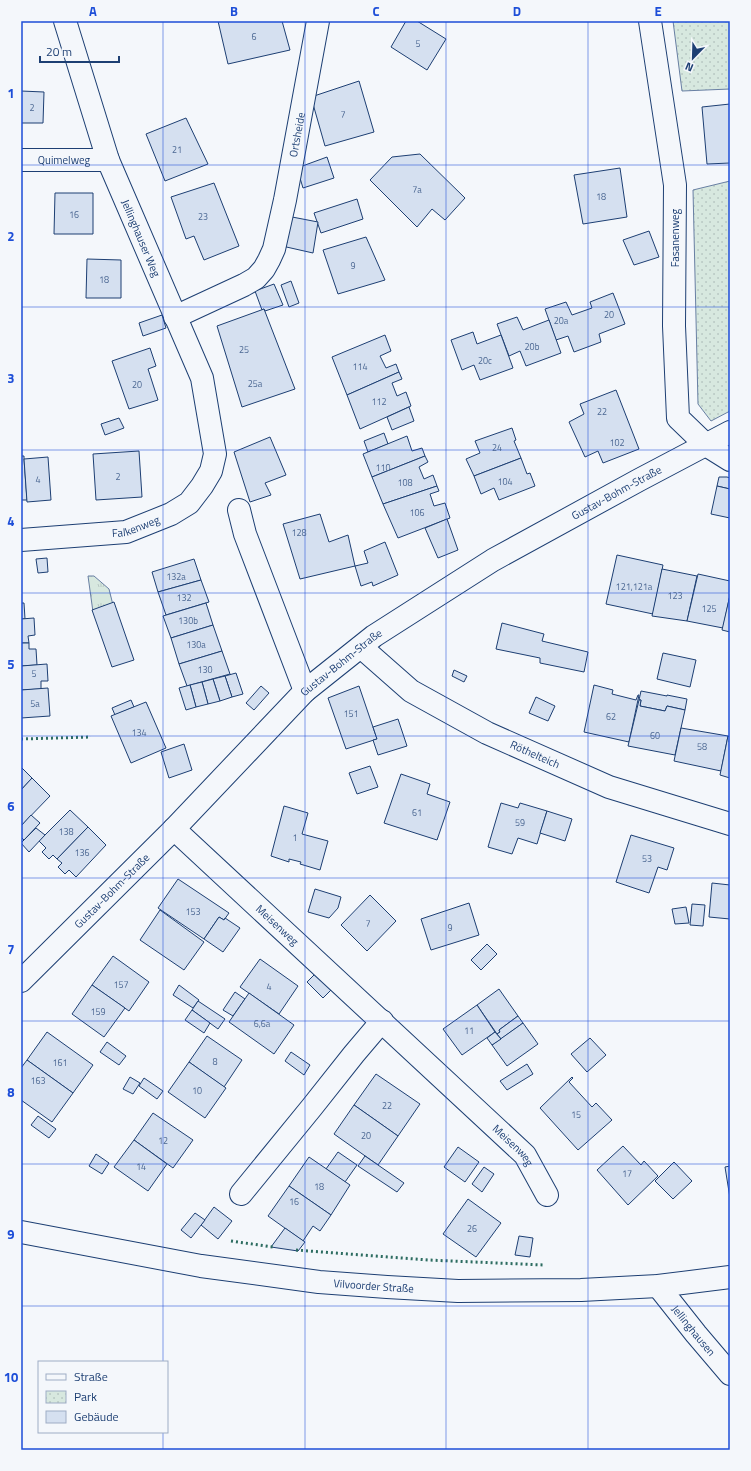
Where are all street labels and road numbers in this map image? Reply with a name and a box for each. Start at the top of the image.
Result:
street label: Ortsheide [285,110,309,158]
street label: Quimelweg [38,152,91,168]
street label: Jellinghauser Weg [117,197,165,279]
street label: Fasanenweg [667,208,683,267]
street label: Gustav-Bohm-Straße [568,461,665,524]
street label: Falkenweg [111,511,162,541]
street label: Gustav-Bohm-Straße [296,625,385,699]
street label: Röthelteich [508,736,563,772]
street label: Gustav-Bohm-Straße [71,849,153,932]
street label: Meisenweg [252,901,303,949]
street label: Meisenweg [489,1121,538,1169]
street label: Vilvoorder Straße [333,1275,415,1297]
street label: Jellinghausen [668,1302,719,1360]

